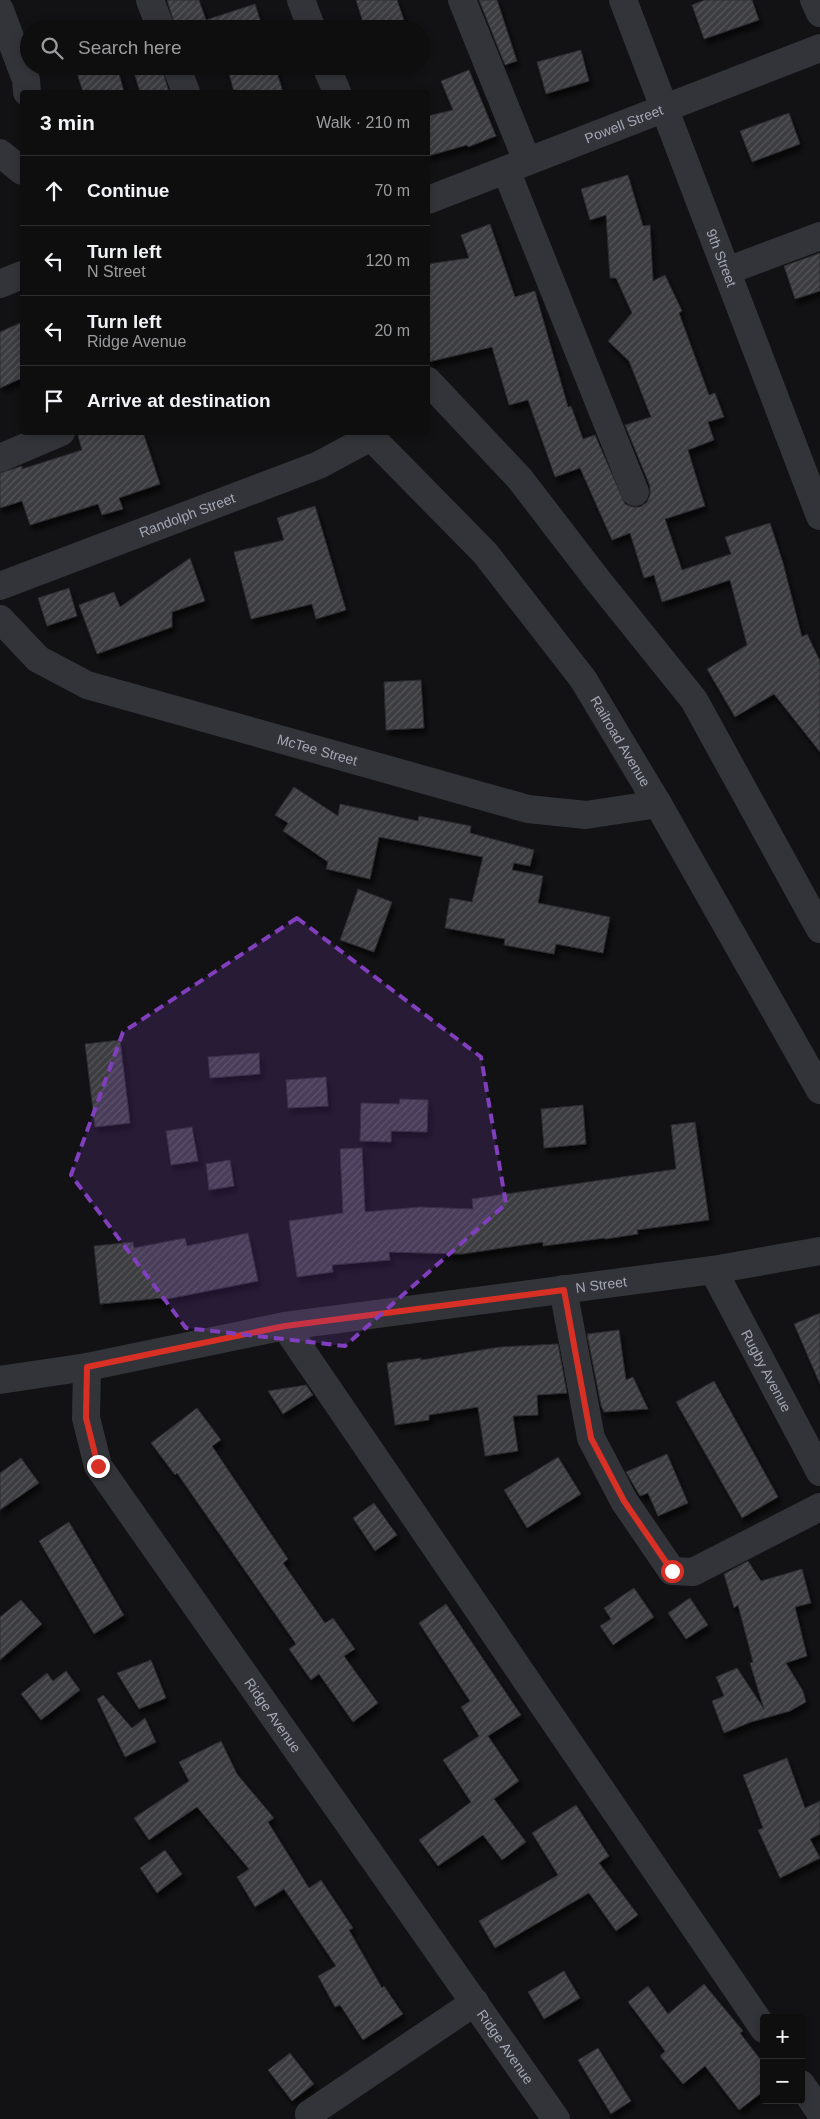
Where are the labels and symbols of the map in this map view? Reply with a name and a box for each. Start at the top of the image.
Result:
street label: Powell Street [582,102,665,146]
street label: 9th Street [703,227,740,289]
street label: Randolph Street [137,490,237,541]
street label: Railroad Avenue [587,693,654,790]
street label: McTee Street [276,731,359,769]
street label: N Street [575,1273,628,1296]
street label: Rugby Avenue [738,1327,795,1415]
route end [87,1455,110,1478]
route start [661,1560,684,1583]
street label: Ridge Avenue [241,1675,305,1756]
street label: Ridge Avenue [474,2007,537,2087]

